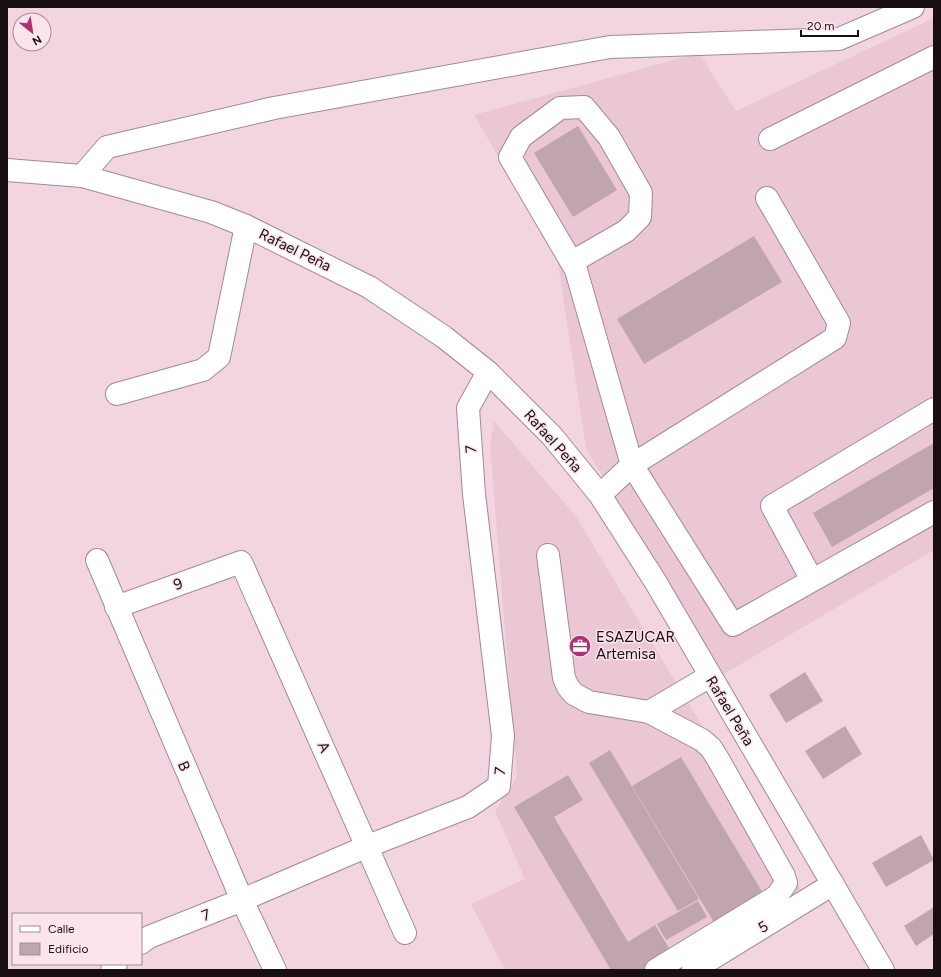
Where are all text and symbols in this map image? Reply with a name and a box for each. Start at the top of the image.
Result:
north arrow [12,12,52,52]
scale bar [801,12,858,38]
text: 20 m [807,19,835,33]
text: N [30,32,44,48]
street label: Rafael Peña [256,225,334,275]
street label: Rafael Peña [520,406,586,476]
street label: 7 [462,444,480,454]
street label: 9 [171,574,185,594]
place label: ESAZUCAR Artemisa [596,628,675,663]
office icon: ESAZUCAR Artemisa [567,633,593,659]
street label: Rafael Peña [702,673,758,749]
street label: A [314,739,334,755]
street label: B [174,758,194,774]
street label: 7 [491,766,509,776]
street label: 7 [199,905,213,925]
legend [12,913,142,965]
street label: 5 [755,917,771,937]
text: Calle [48,922,75,936]
text: Edificio [48,942,88,956]

